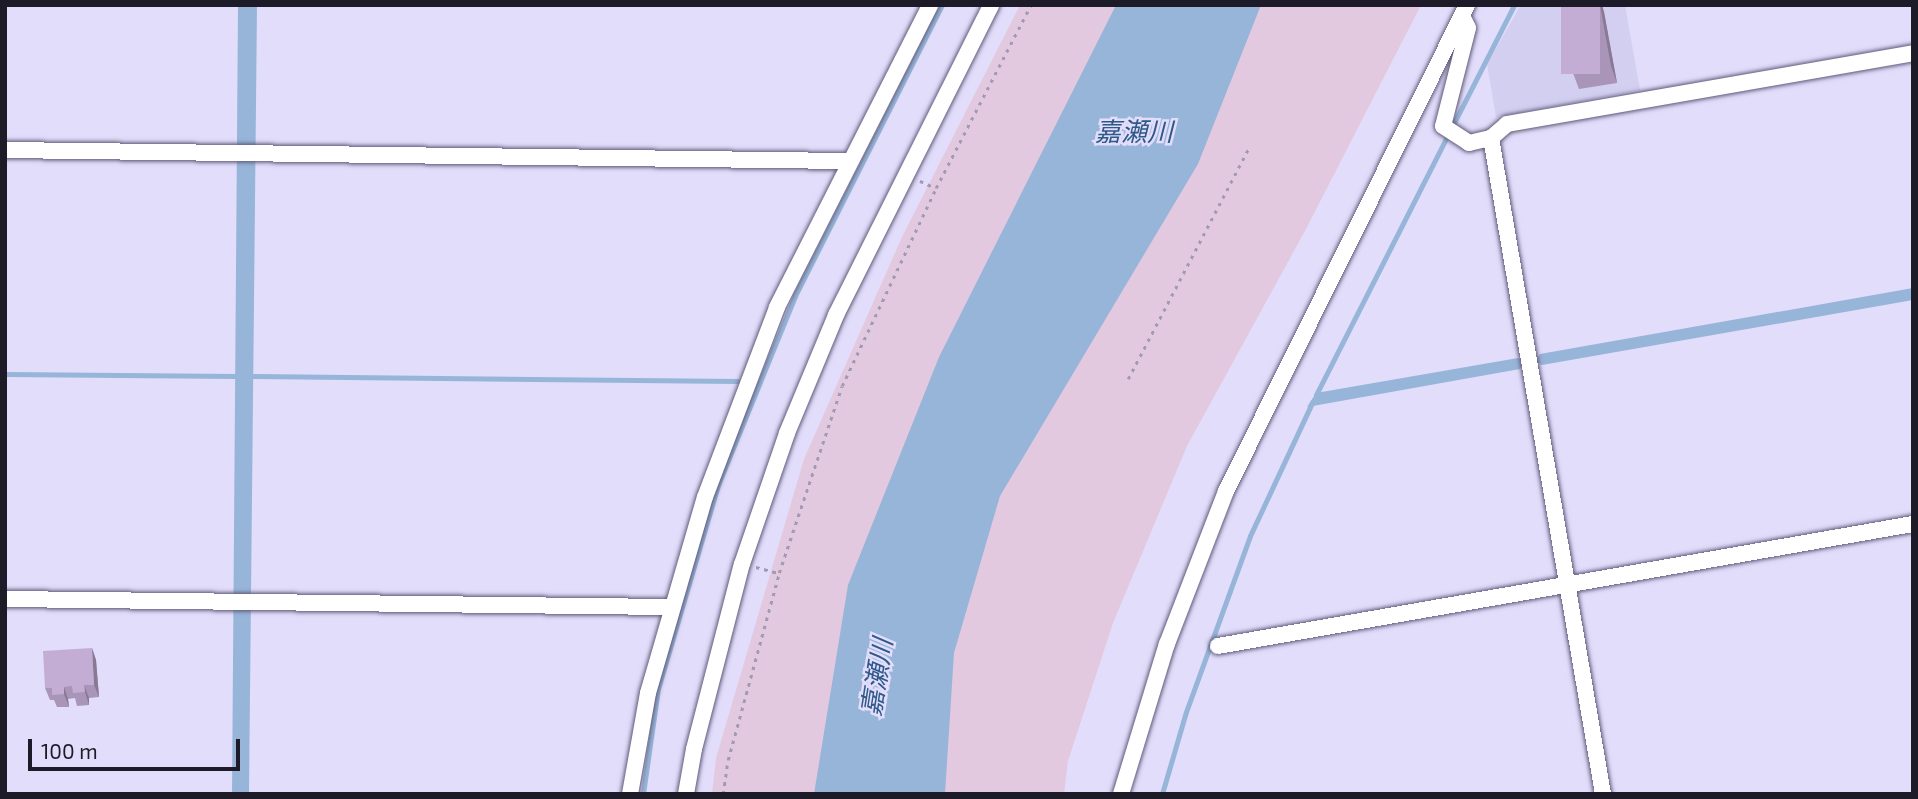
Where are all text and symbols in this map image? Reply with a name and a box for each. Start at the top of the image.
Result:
water label: 嘉瀬川 [1095,115,1173,147]
water label: 嘉瀬川 [854,636,898,718]
scale bar [32,726,243,770]
text: 100 m [41,738,98,763]

